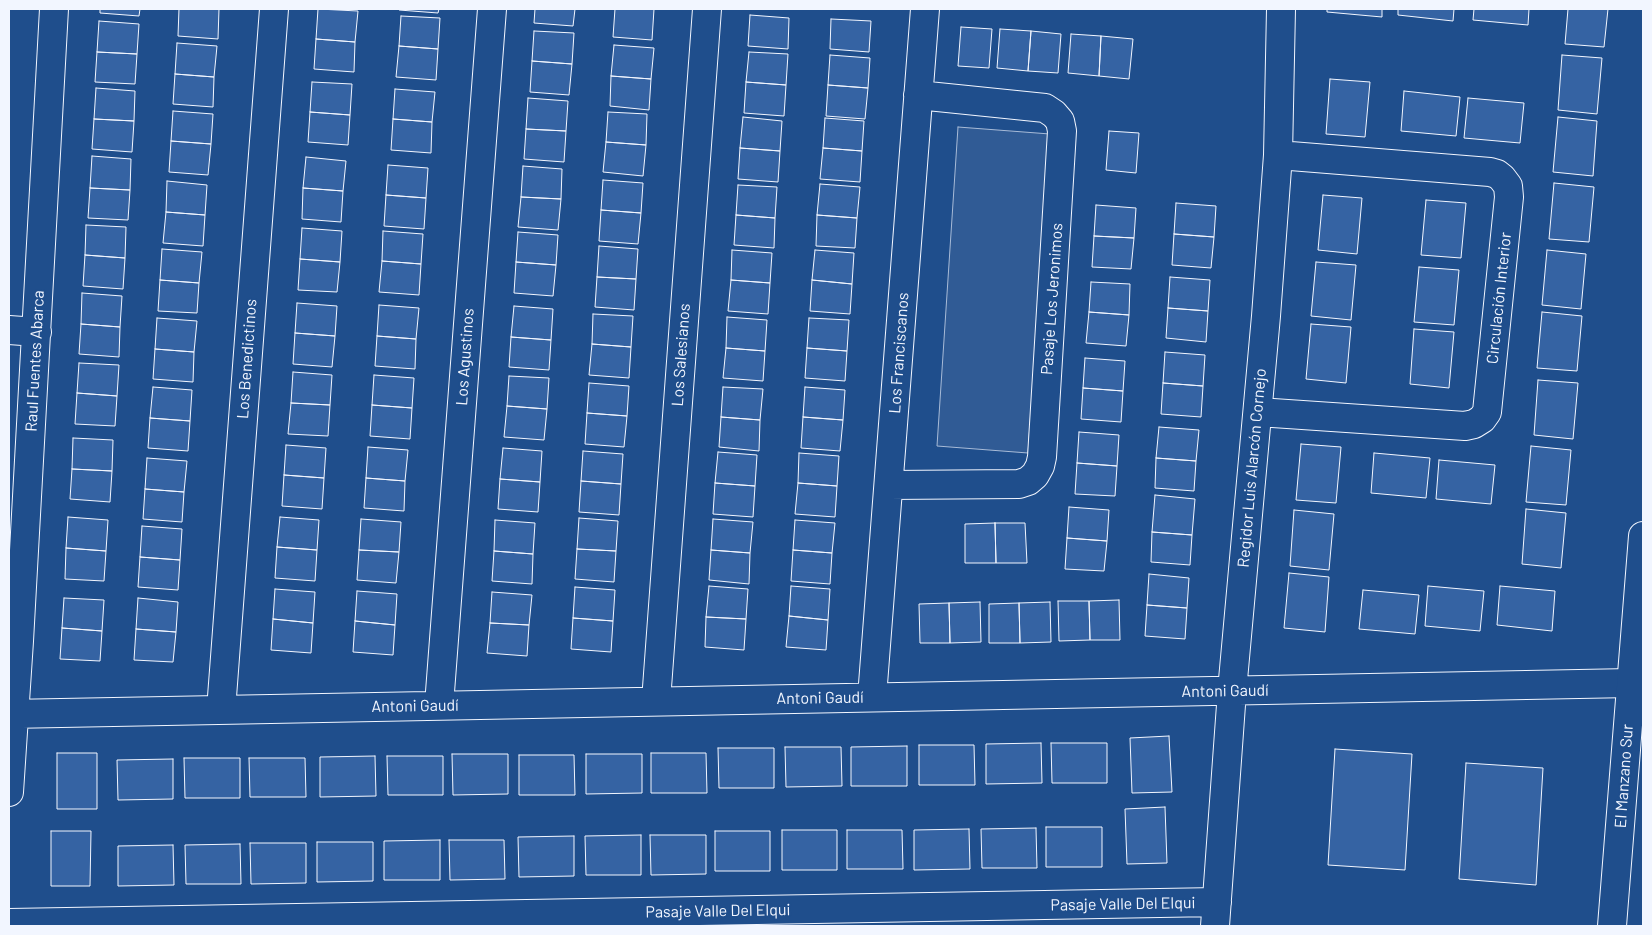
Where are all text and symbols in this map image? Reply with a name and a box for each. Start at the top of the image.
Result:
street label: Pasaje Los Jeronimos [1037,222,1067,376]
street label: Circulación Interior [1483,231,1515,365]
street label: Raul Fuentes Abarca [22,290,48,432]
street label: Los Franciscanos [885,292,913,414]
street label: Los Benedictinos [233,298,261,420]
street label: Los Salesianos [668,303,694,407]
street label: Los Agustinos [452,308,478,406]
street label: Regidor Luis Alarcón Cornejo [1234,368,1270,568]
street label: Antoni Gaudí [1181,681,1269,701]
street label: Antoni Gaudí [776,688,864,708]
street label: Antoni Gaudí [371,696,459,716]
street label: El Manzano Sur [1611,723,1637,829]
street label: Pasaje Valle Del Elqui [1050,893,1196,915]
street label: Pasaje Valle Del Elqui [645,900,791,922]

